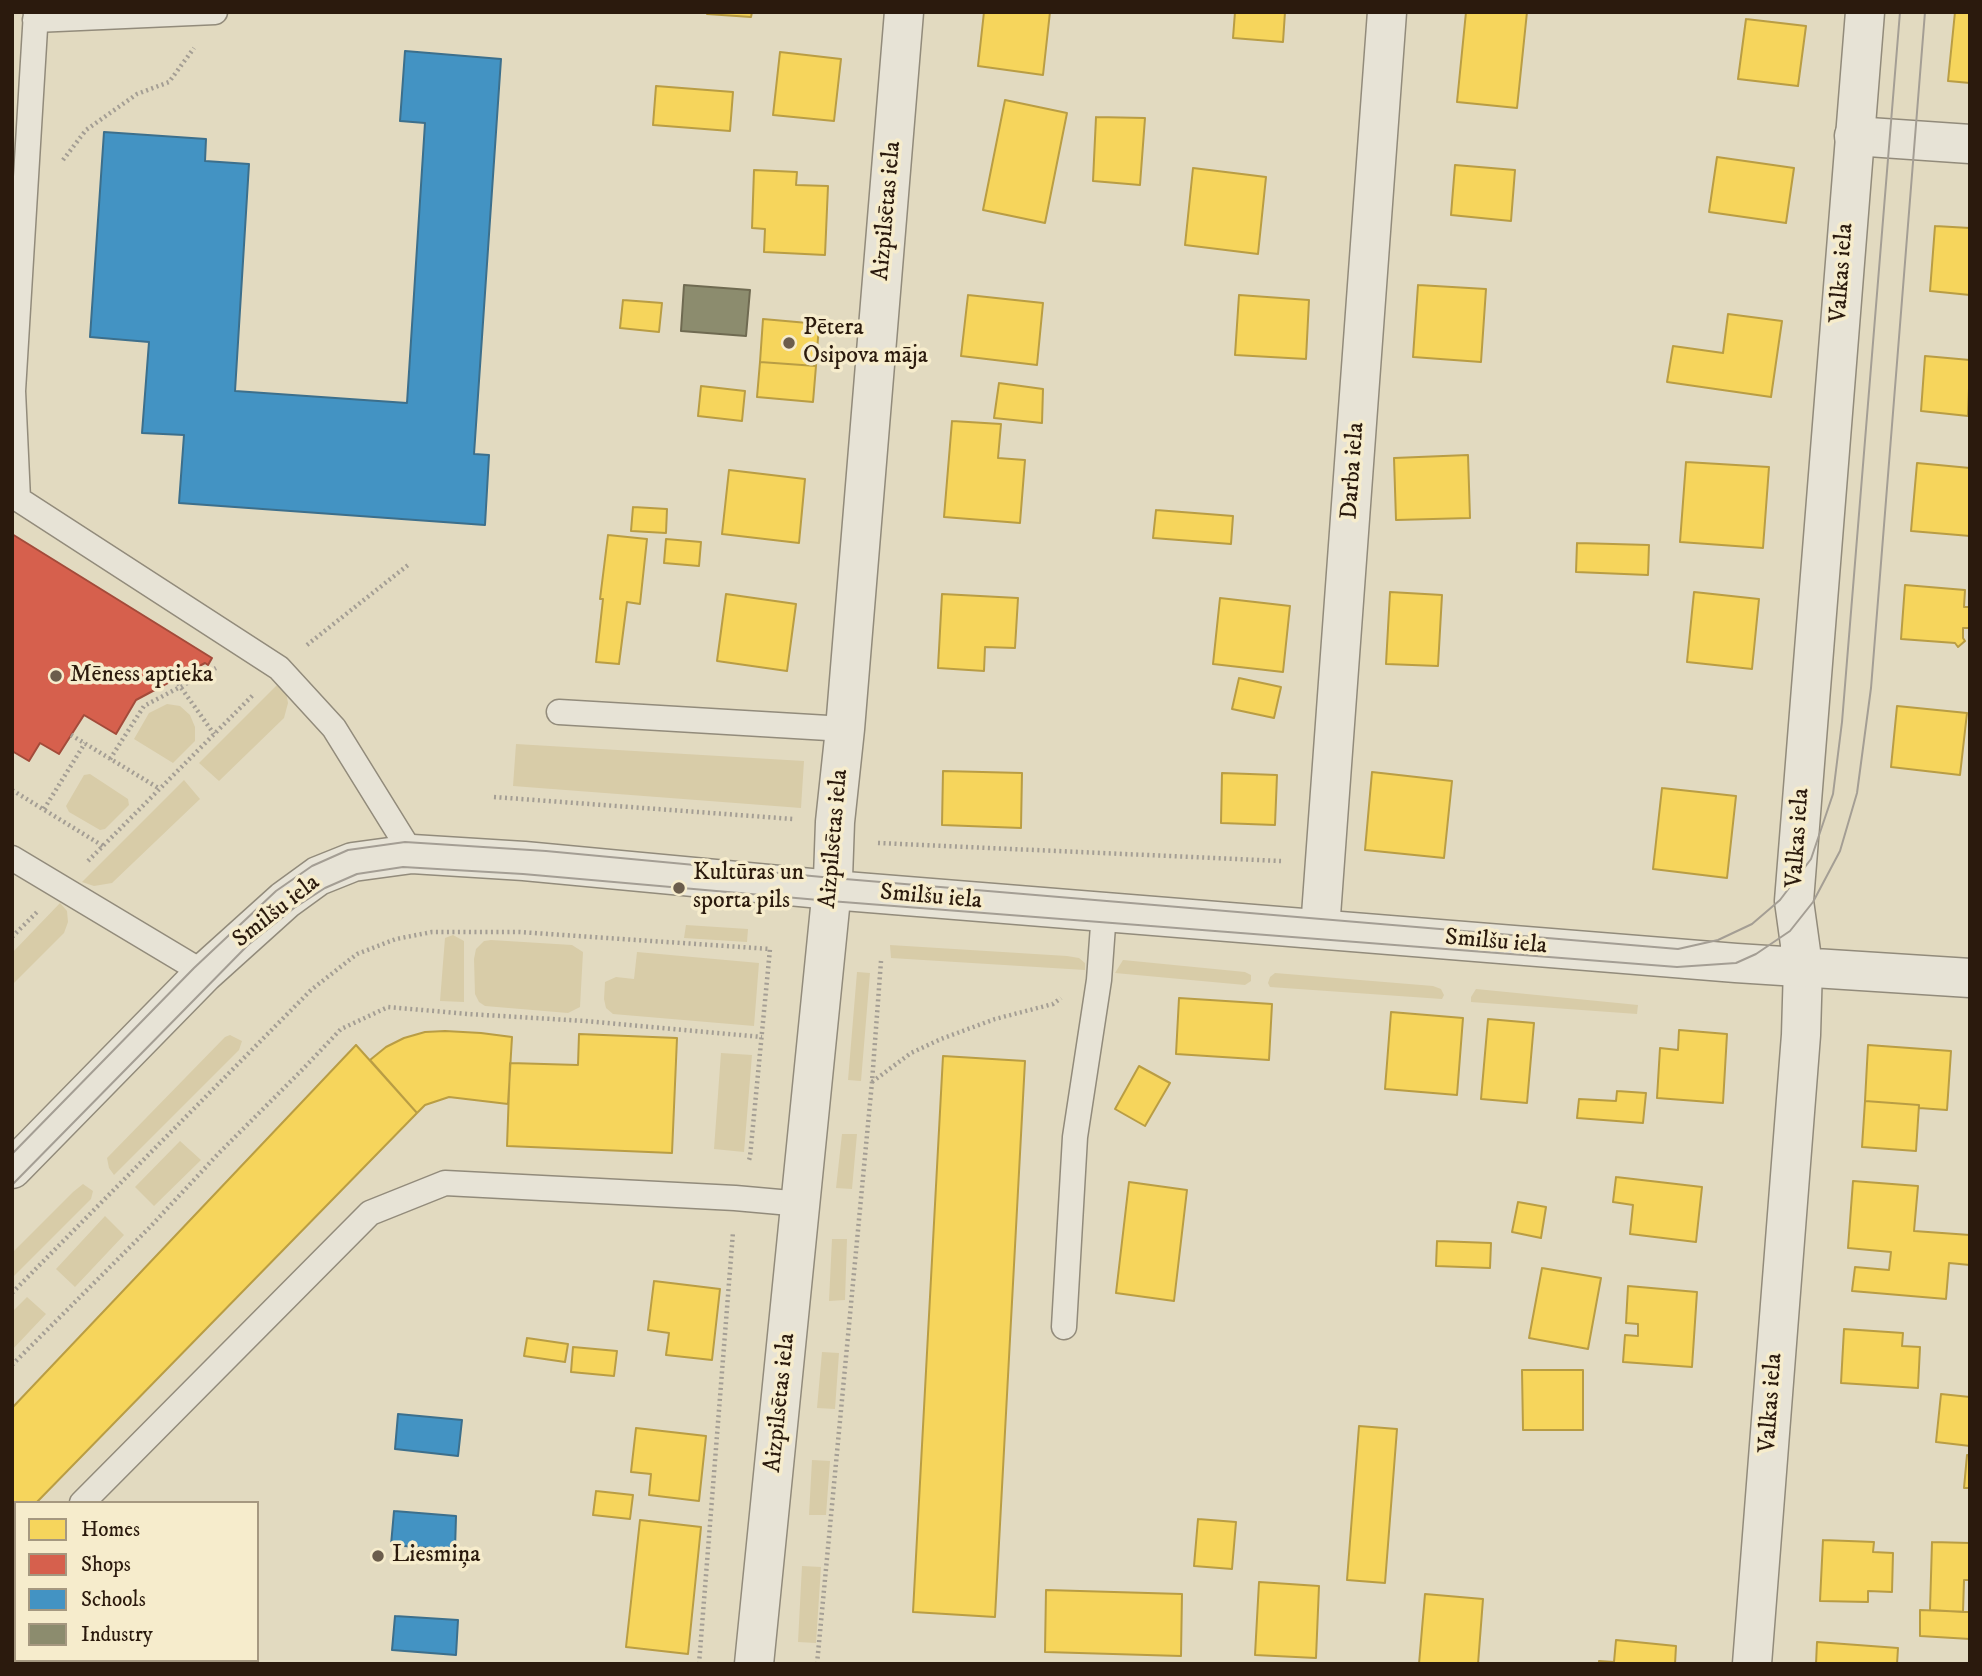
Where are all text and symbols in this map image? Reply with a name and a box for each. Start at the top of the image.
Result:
street label: Aizpilsētas iela [868,140,908,282]
street label: Valkas iela [1825,222,1861,324]
place label: Pētera Osipova māja [803,315,928,371]
marker: Pētera Osipova māja [781,335,797,351]
street label: Darba iela [1336,422,1372,520]
place label: Mēness aptieka [70,662,213,690]
marker: Mēness aptieka [48,668,64,684]
street label: Aizpilsētas iela [815,768,855,910]
street label: Valkas iela [1781,787,1817,889]
place label: Kultūras un sporta pils [693,860,804,916]
street label: Smilšu iela [228,869,326,955]
street label: Smilšu iela [879,879,983,917]
marker: Kultūras un sporta pils [671,880,687,896]
street label: Smilšu iela [1444,924,1548,962]
street label: Aizpilsētas iela [759,1332,803,1474]
street label: Valkas iela [1754,1352,1790,1454]
legend [14,1501,259,1662]
text: Homes [81,1517,140,1543]
place label: Liesmiņa [392,1542,480,1570]
marker: Liesmiņa [370,1548,386,1564]
text: Shops [81,1552,131,1578]
text: Schools [81,1587,146,1613]
text: Industry [81,1622,153,1648]

